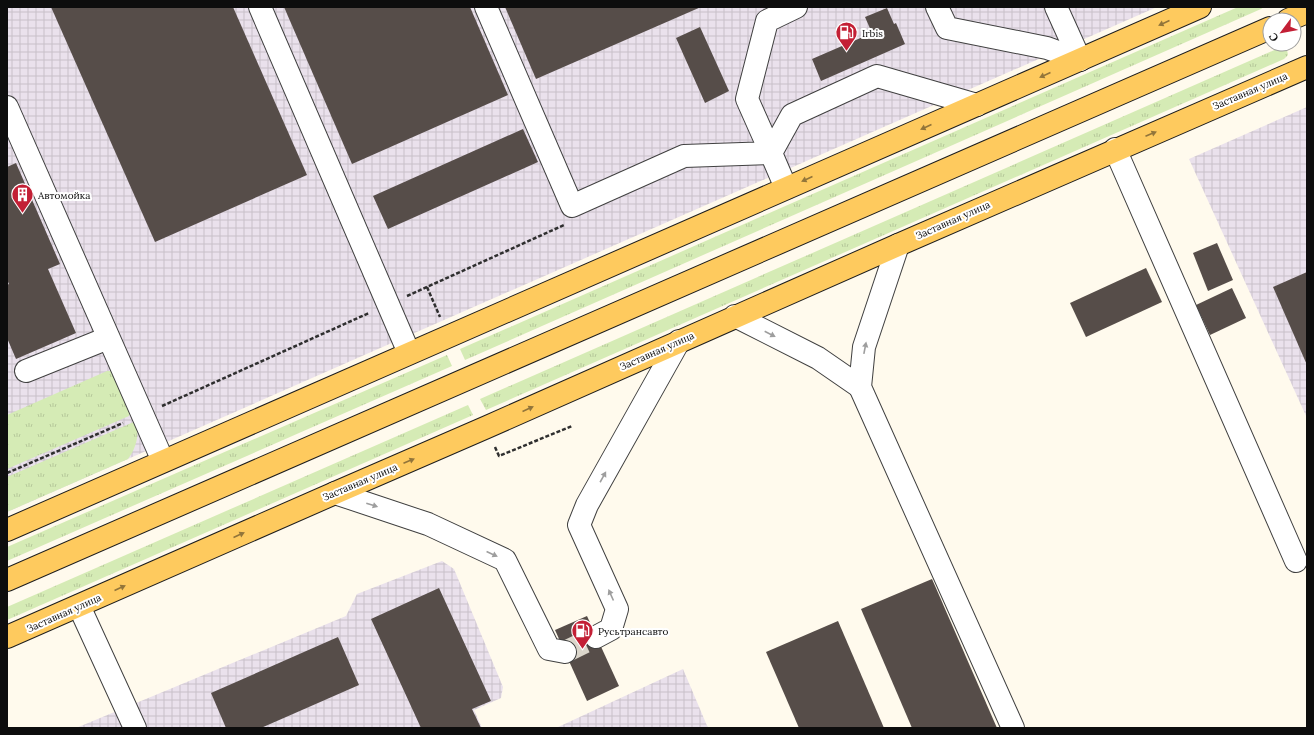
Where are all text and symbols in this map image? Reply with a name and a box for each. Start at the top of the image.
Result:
north arrow [1262,12,1302,52]
one-way arrow [1158,19,1170,26]
fuel station icon: Irbis [833,20,859,53]
place label: Irbis [862,27,883,40]
text: С [1265,30,1281,44]
street label: Заставная улица [1211,69,1289,113]
one-way arrow [1039,72,1051,78]
one-way arrow [920,124,931,130]
one-way arrow [1146,131,1157,137]
one-way arrow [801,176,812,182]
building icon: Автомойка [10,182,36,215]
place label: Автомойка [37,189,90,202]
street label: Заставная улица [914,198,992,242]
street label: Заставная улица [618,329,696,373]
one-way arrow [764,331,776,337]
one-way arrow [862,342,868,355]
one-way arrow [522,405,534,412]
one-way arrow [403,457,415,463]
street label: Заставная улица [321,460,399,504]
one-way arrow [599,471,606,483]
one-way arrow [366,502,378,508]
one-way arrow [233,532,245,538]
one-way arrow [486,551,498,557]
one-way arrow [114,585,125,591]
one-way arrow [607,588,613,600]
street label: Заставная улица [25,591,103,635]
fuel station icon: Русьтрансавто [570,618,596,651]
place label: Русьтрансавто [598,625,669,638]

